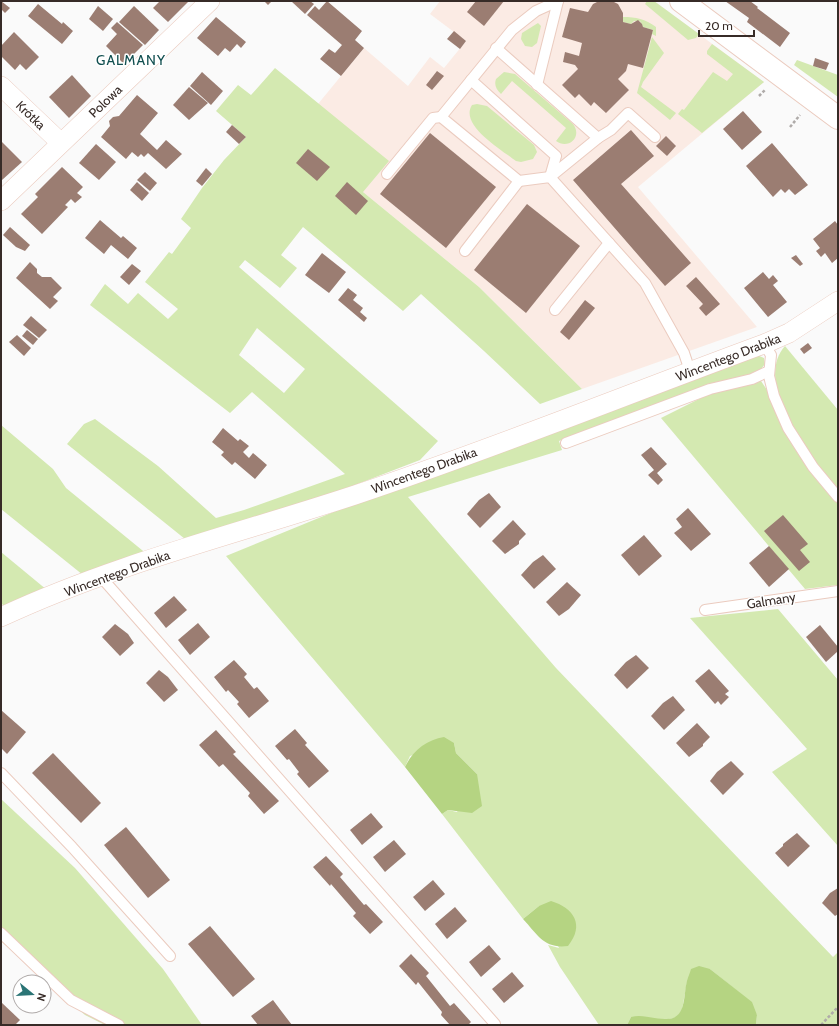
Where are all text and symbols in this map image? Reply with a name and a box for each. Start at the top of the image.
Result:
scale bar [699,12,754,38]
text: 20 m [705,18,733,33]
district label: GALMANY [96,51,166,69]
street label: Polowa [85,81,126,121]
street label: Krótka [13,97,50,133]
street label: Wincentego Drabika [673,329,783,384]
street label: Wincentego Drabika [369,443,480,497]
street label: Wincentego Drabika [62,546,173,600]
street label: Galmany [745,588,797,612]
north arrow [12,974,52,1014]
text: N [34,991,49,1003]

